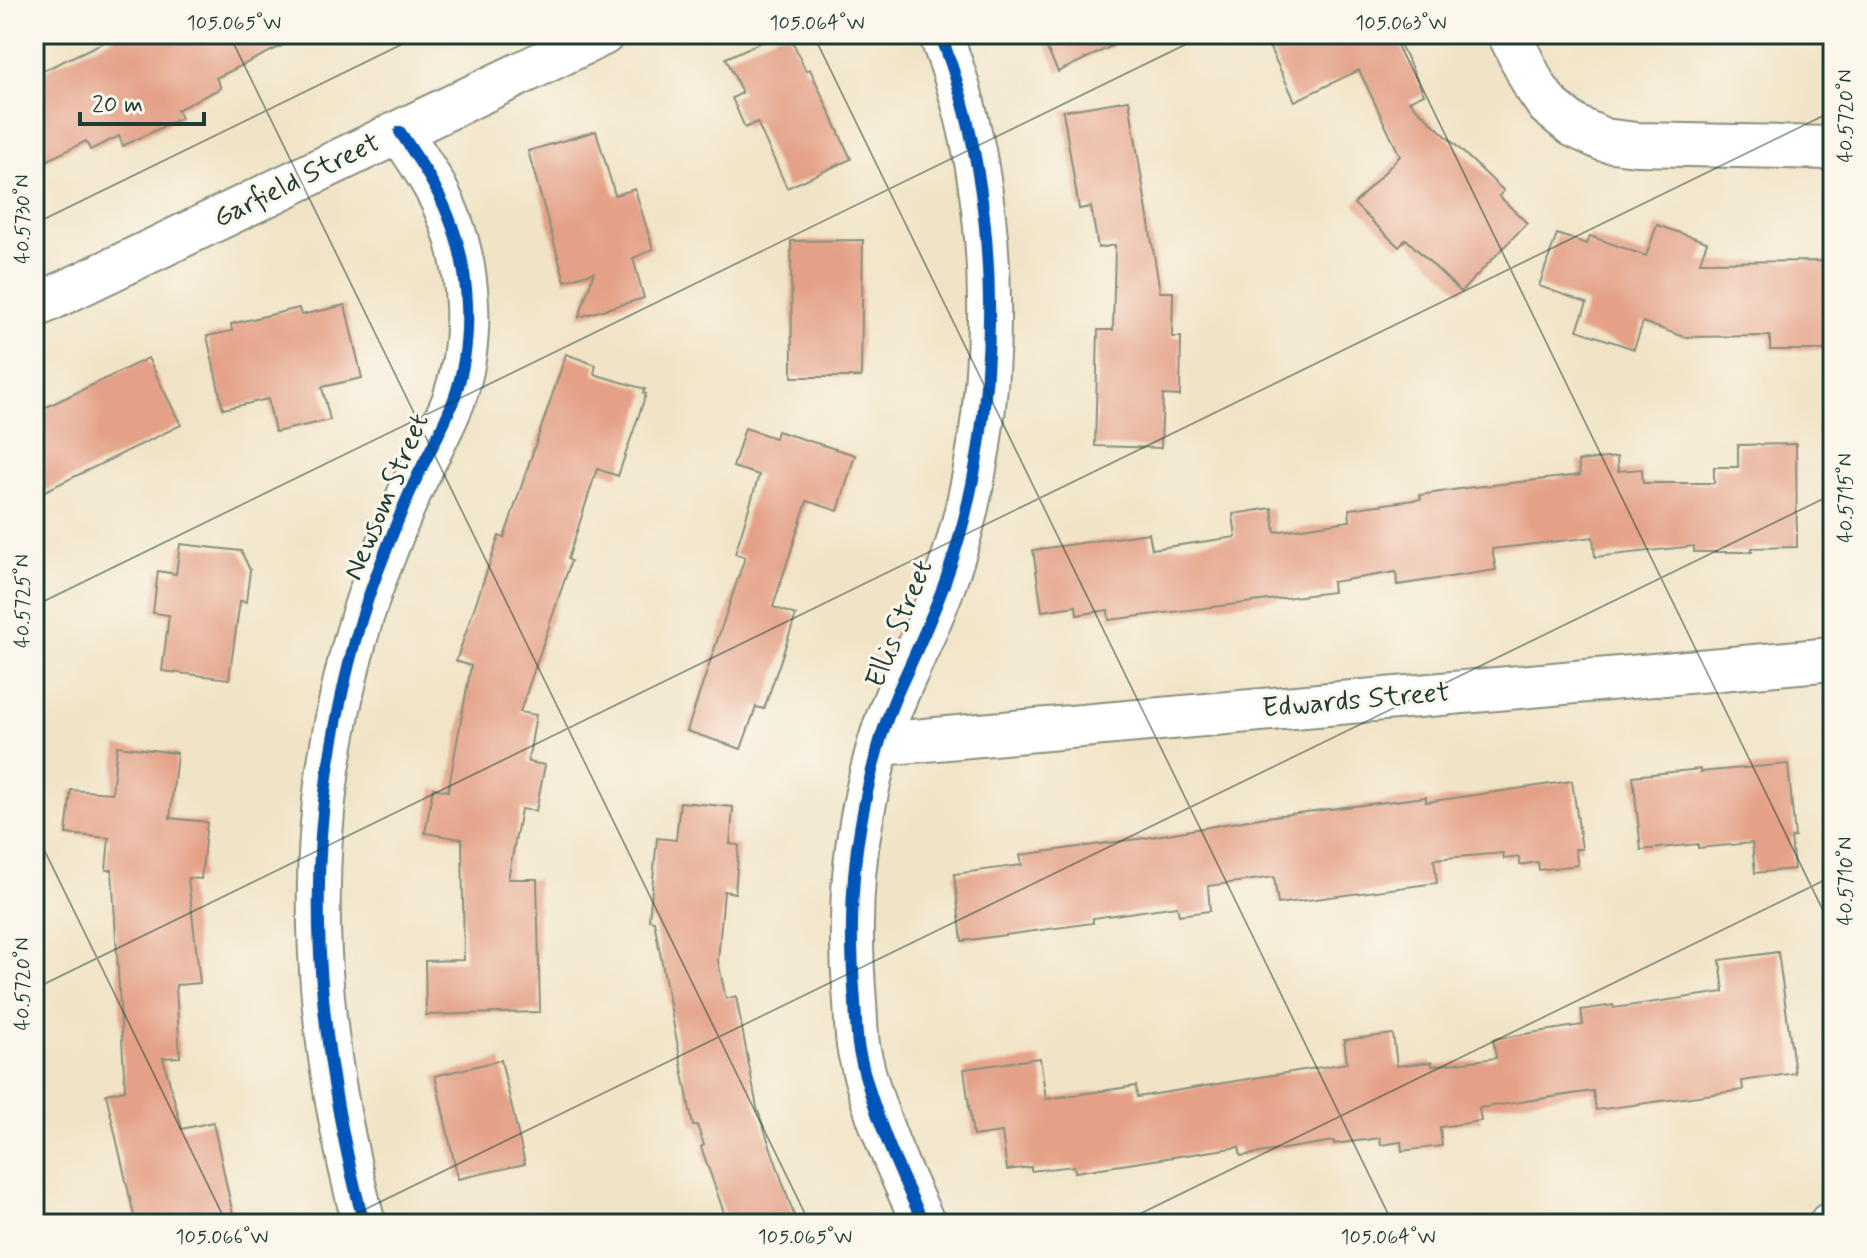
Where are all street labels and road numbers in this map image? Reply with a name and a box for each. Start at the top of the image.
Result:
street label: Garfield Street [208,125,386,237]
street label: Newsom Street [335,408,439,586]
street label: Ellis Street [858,555,942,693]
street label: Edwards Street [1261,674,1451,728]

